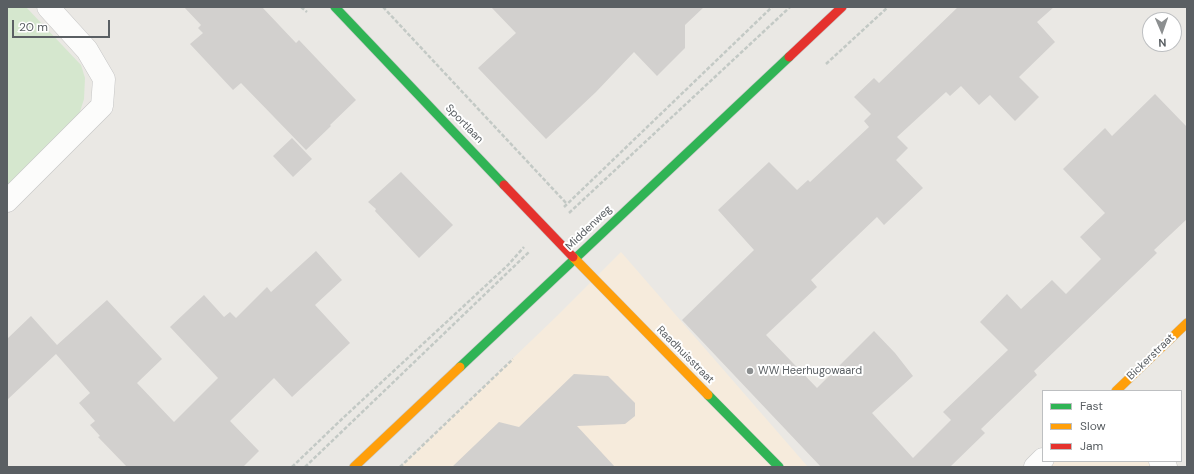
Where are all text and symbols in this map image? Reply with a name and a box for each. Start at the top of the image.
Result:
scale bar [14,12,112,38]
north arrow [1142,12,1182,52]
text: 20 m [19,19,48,35]
text: N [1158,36,1167,50]
street label: Sportlaan [442,102,486,146]
street label: Middenweg [563,203,615,253]
street label: Raadhuisstraat [654,324,716,386]
street label: Bickerstraat [1125,331,1177,383]
place label: WW Heerhugowaard [758,364,862,378]
marker: WW Heerhugowaard [745,366,755,376]
legend [1042,390,1182,462]
text: Fast [1080,398,1103,414]
text: Slow [1080,418,1106,434]
text: Jam [1080,438,1103,454]

